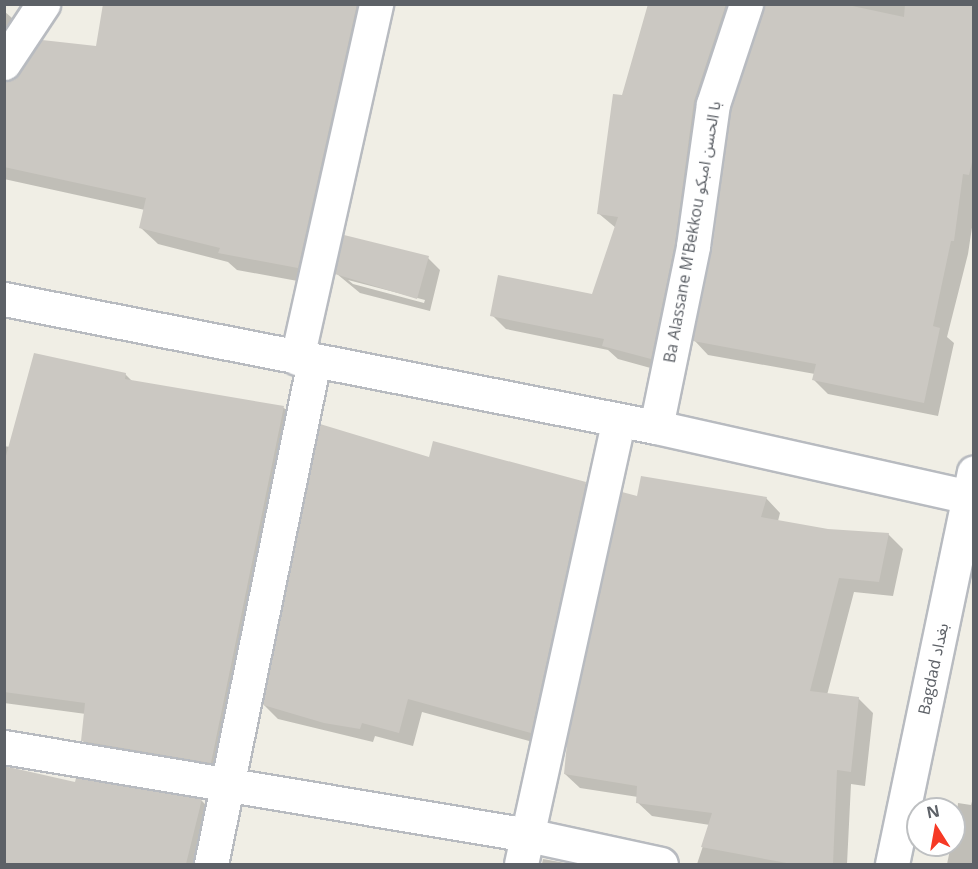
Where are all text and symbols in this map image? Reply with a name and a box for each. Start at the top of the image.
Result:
street label: Ba Alassane M'Bekkou با الحسن امبكو [660,100,724,364]
street label: Bagdad بغداد [914,621,952,717]
north arrow [906,797,966,857]
text: N [924,799,941,823]

